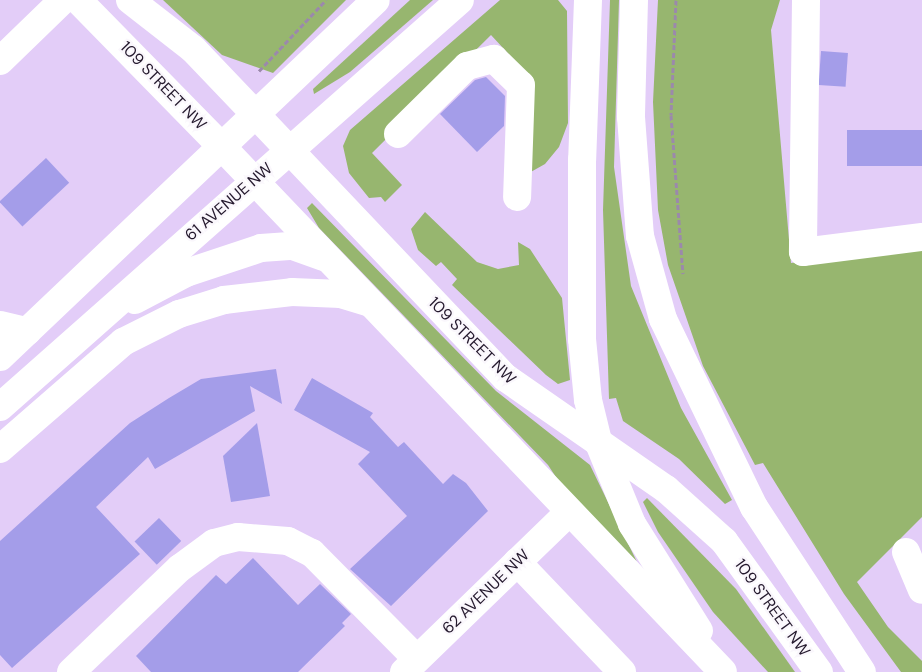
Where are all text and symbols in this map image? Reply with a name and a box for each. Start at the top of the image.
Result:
street label: 109 STREET NW [116,38,210,134]
street label: 61 AVENUE NW [181,159,277,245]
street label: 109 STREET NW [424,293,520,389]
street label: 62 AVENUE NW [439,546,533,638]
street label: 109 STREET NW [730,556,814,660]

